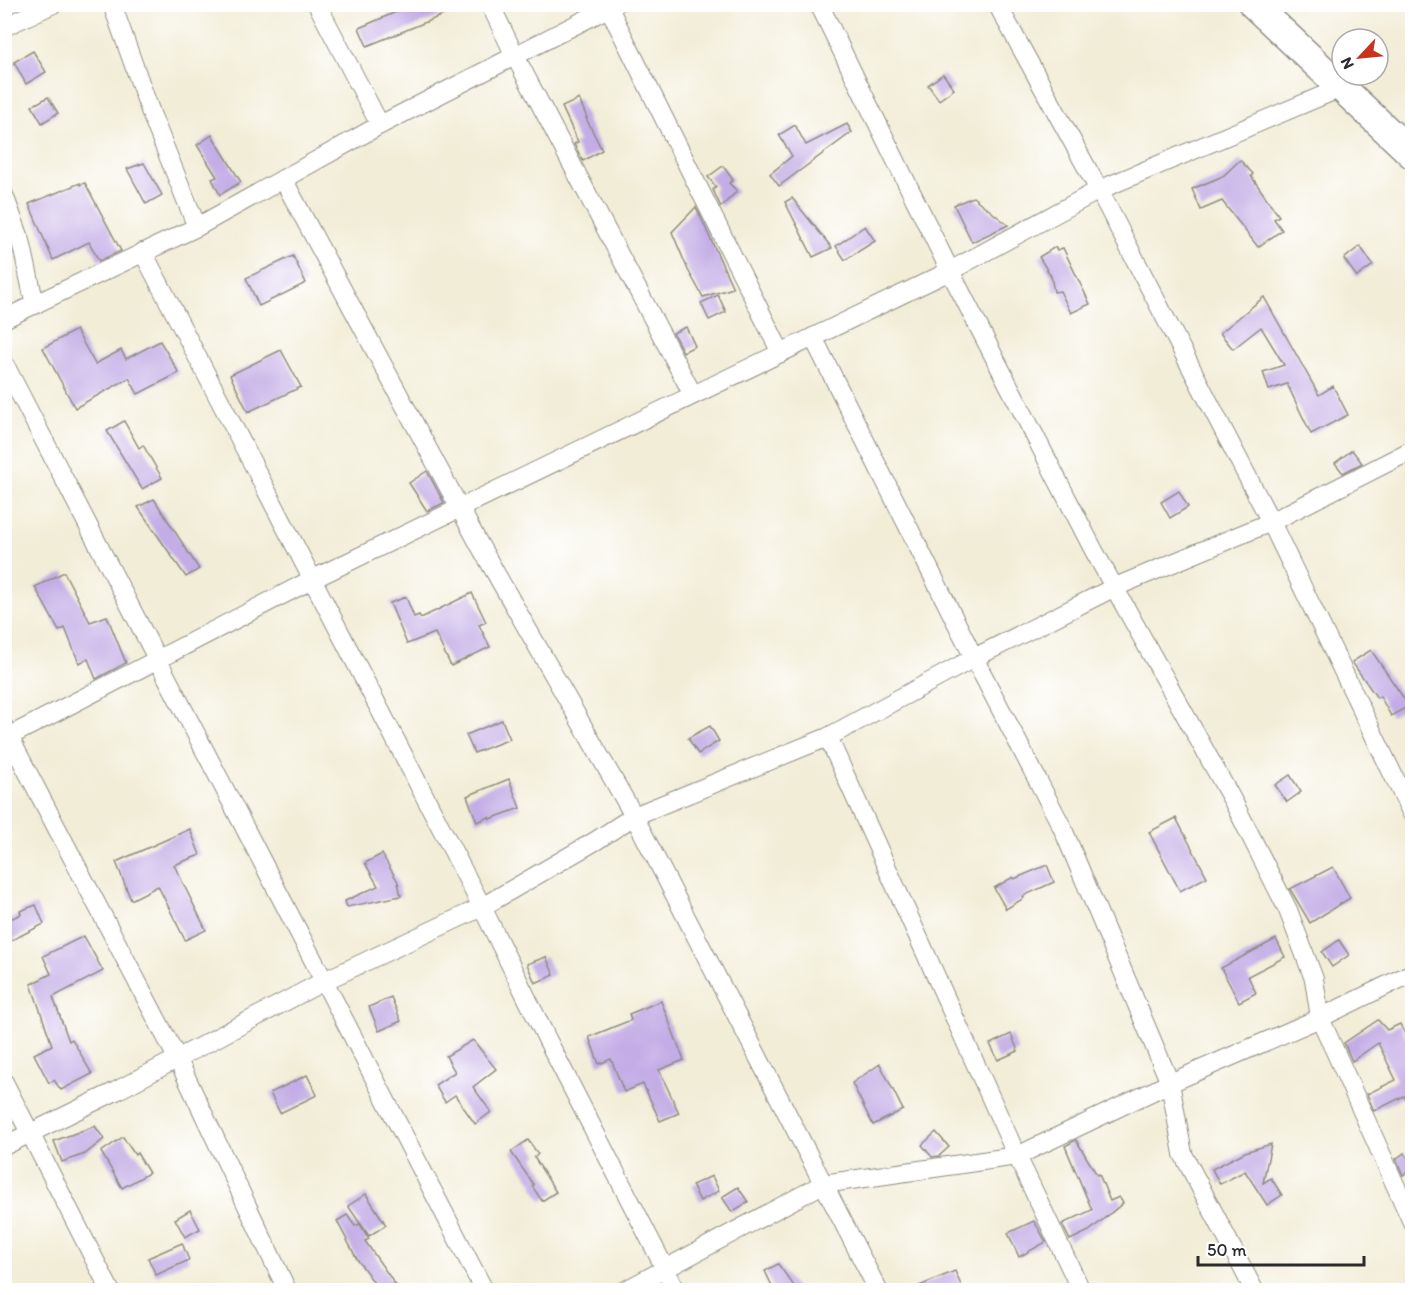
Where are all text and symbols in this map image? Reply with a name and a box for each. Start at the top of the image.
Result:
north arrow [1330,27,1390,87]
text: N [1336,54,1358,72]
scale bar [1198,1229,1364,1267]
text: 50 m [1207,1239,1247,1261]

